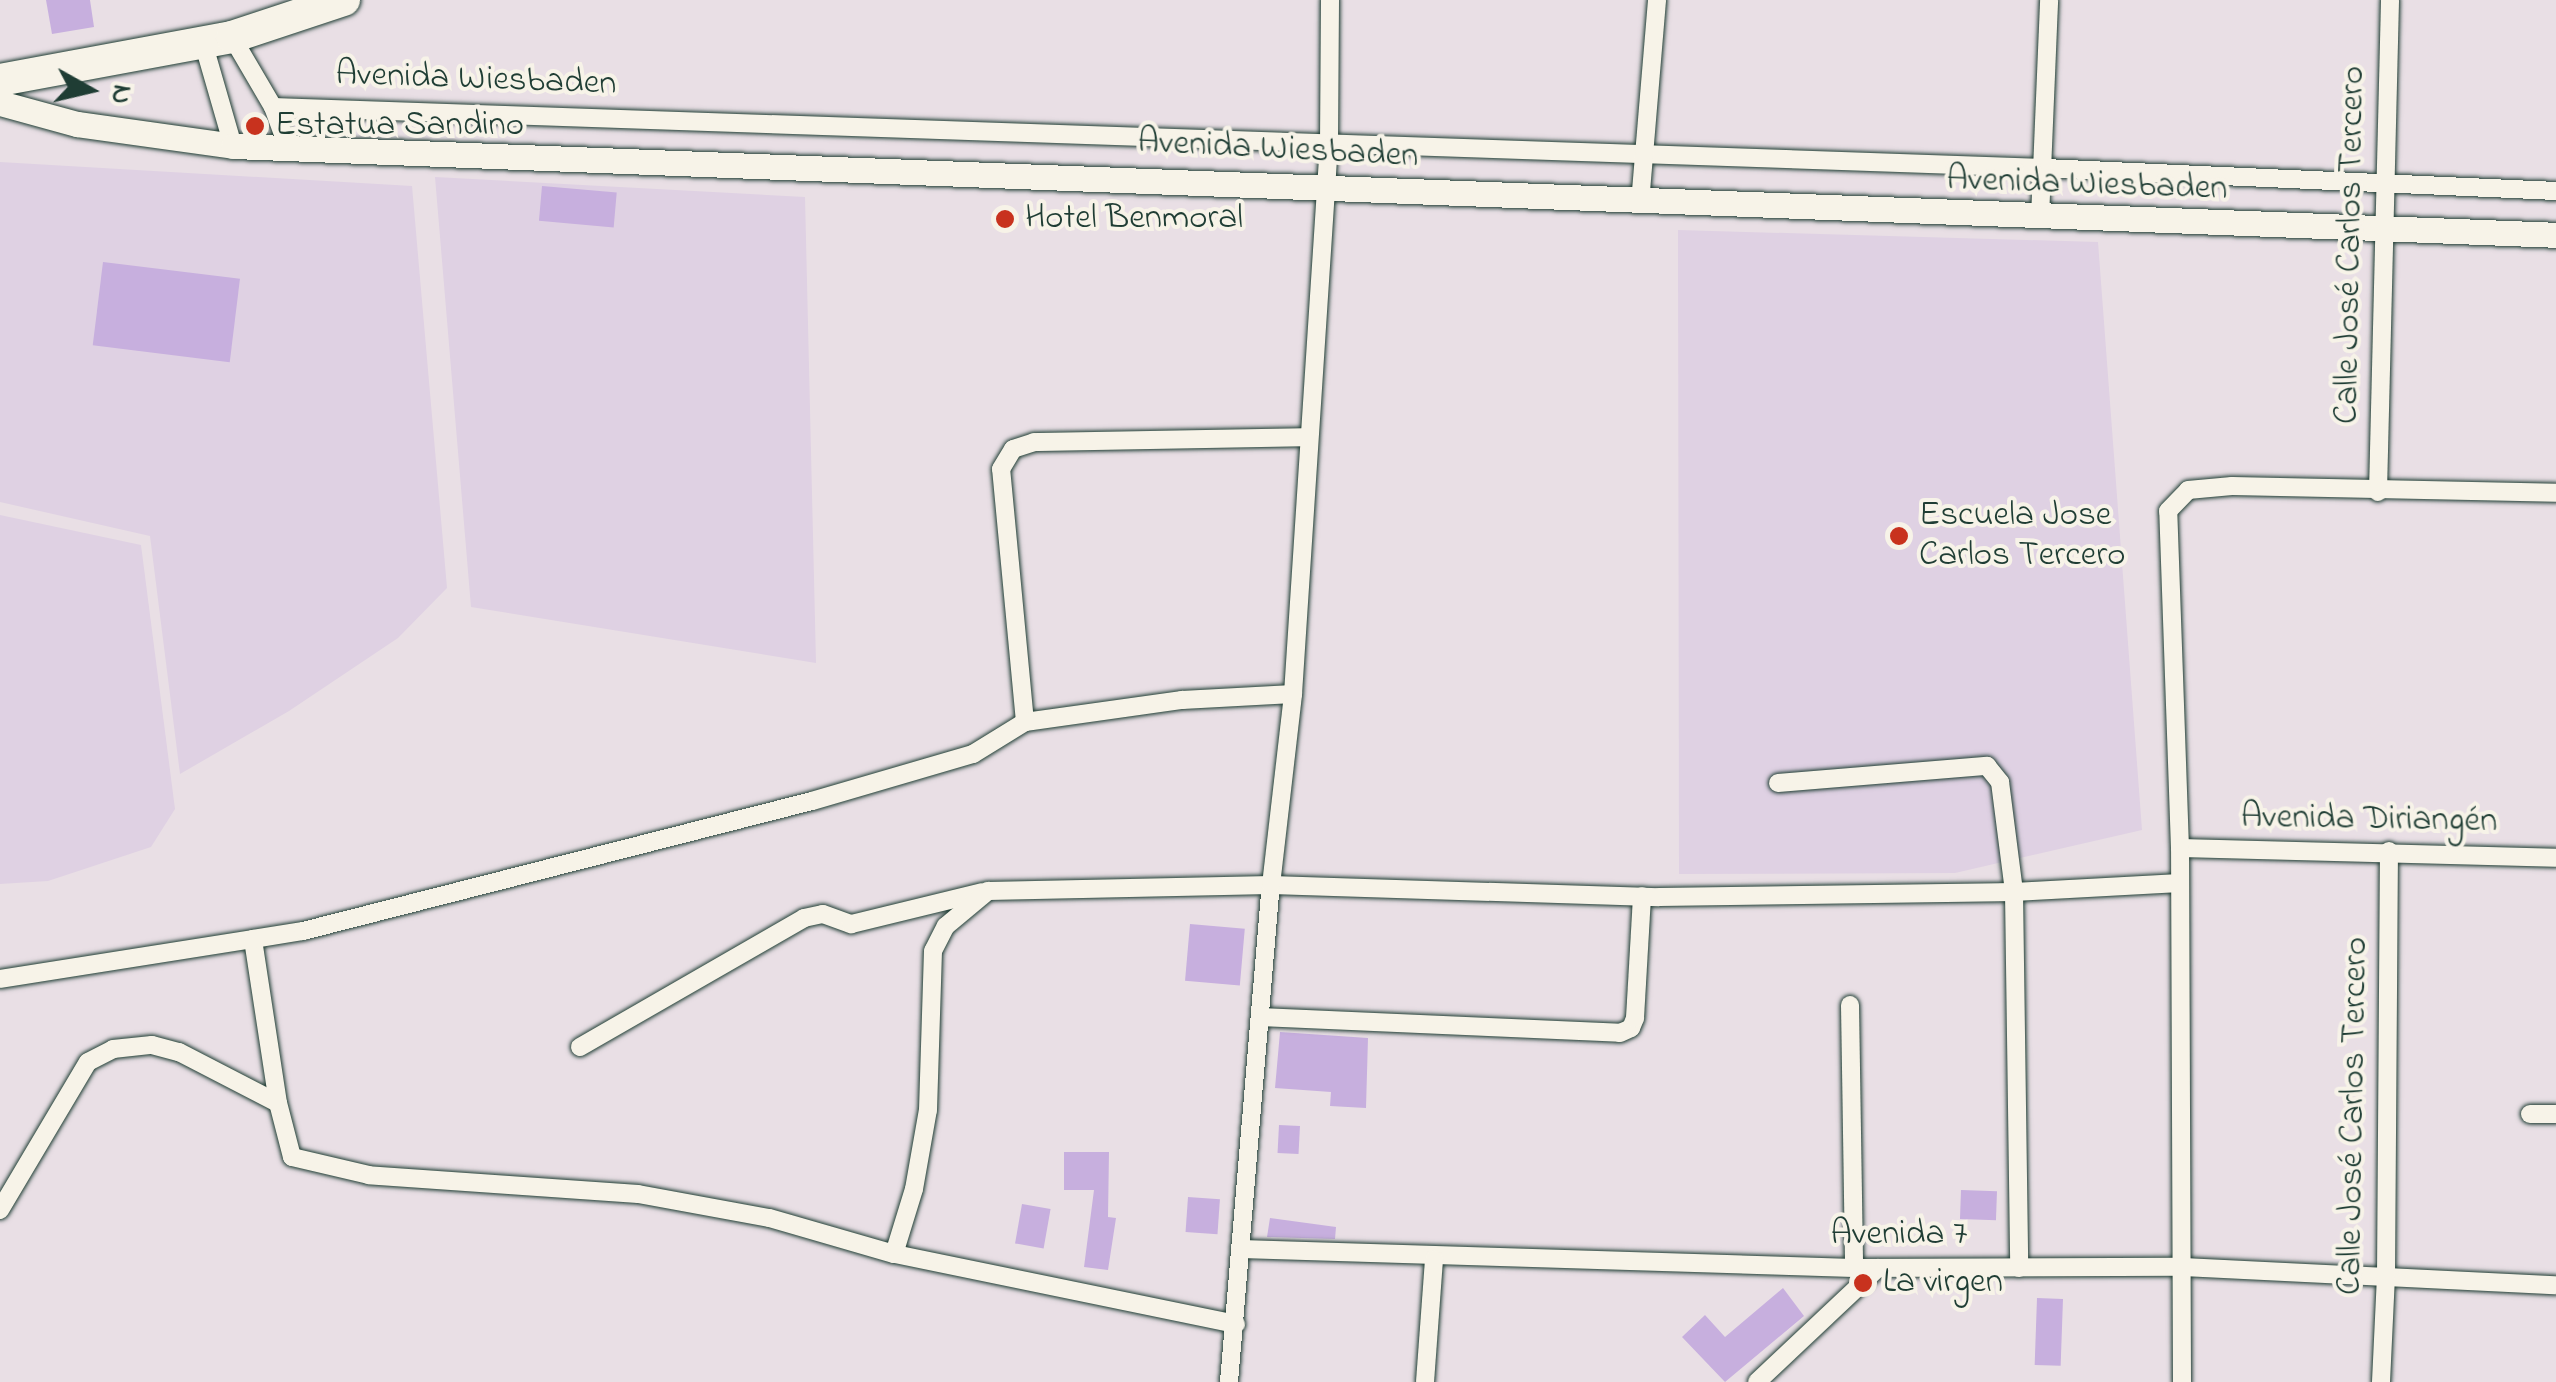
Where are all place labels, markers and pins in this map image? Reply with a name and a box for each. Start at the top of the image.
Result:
place label: Estatua Sandino [275,105,524,147]
marker: Estatua Sandino [244,115,266,137]
place label: Hotel Benmoral [1025,198,1243,240]
marker: Hotel Benmoral [994,208,1016,230]
place label: Escuela Jose Carlos Tercero [1919,495,2125,577]
marker: Escuela Jose Carlos Tercero [1888,525,1910,547]
place label: La virgen [1883,1262,2003,1304]
marker: La virgen [1852,1272,1874,1294]

